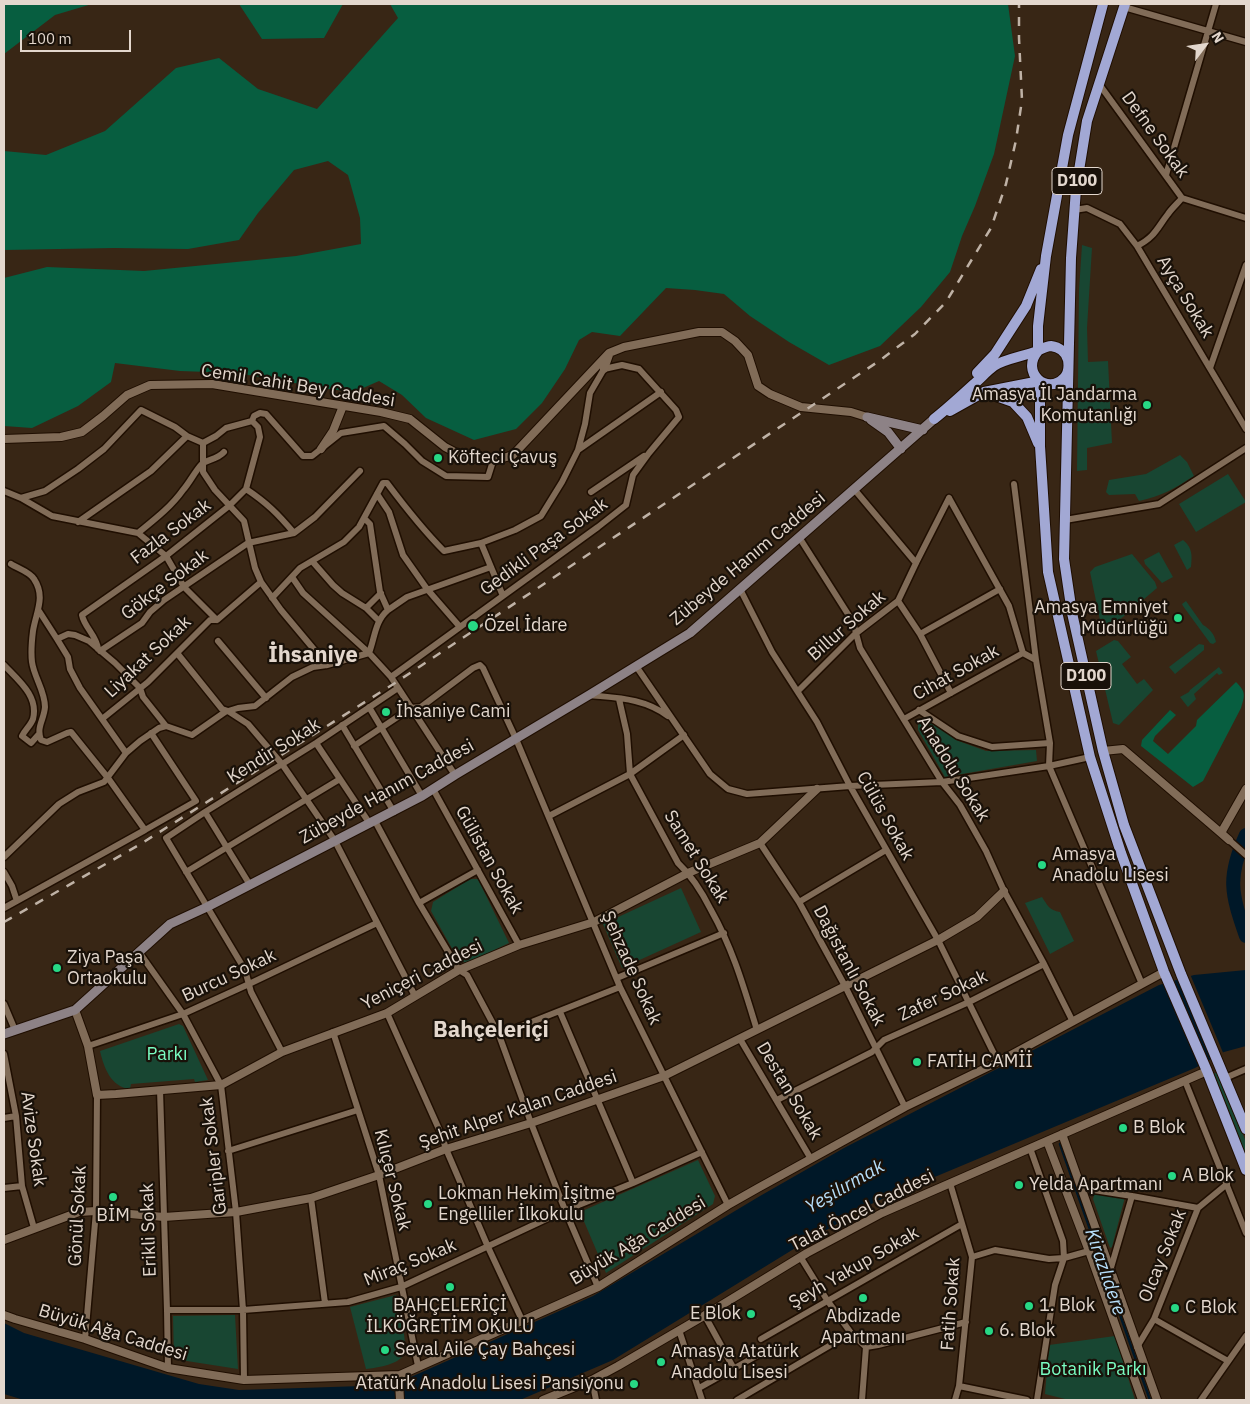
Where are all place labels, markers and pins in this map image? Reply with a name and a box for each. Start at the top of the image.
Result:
place label: Amasya İl Jandarma Komutanlığı [972,384,1137,426]
marker: Amasya İl Jandarma Komutanlığı [1141,399,1153,411]
place label: Köfteci Çavuş [448,447,557,469]
marker: Köfteci Çavuş [432,452,444,464]
place label: Amasya Emniyet Müdürlüğü [1034,597,1168,640]
marker: Amasya Emniyet Müdürlüğü [1172,612,1184,624]
place label: Özel İdare [484,615,568,637]
marker: Özel İdare [466,619,480,633]
place label: İhsaniye Cami [396,701,511,723]
marker: İhsaniye Cami [380,706,392,718]
place label: Amasya Anadolu Lisesi [1052,844,1169,886]
marker: Amasya Anadolu Lisesi [1036,859,1048,871]
place label: Ziya Paşa Ortaokulu [67,947,147,990]
marker: Ziya Paşa Ortaokulu [51,962,63,974]
place label: FATİH CAMİİ [927,1051,1033,1073]
marker: FATİH CAMİİ [911,1056,923,1068]
place label: B Blok [1133,1117,1185,1139]
marker: B Blok [1117,1122,1129,1134]
place label: A Blok [1182,1165,1234,1187]
marker: A Blok [1166,1170,1178,1182]
place label: Yelda Apartmanı [1029,1174,1162,1196]
marker: Yelda Apartmanı [1013,1179,1025,1191]
place label: Lokman Hekim İşitme Engelliler İlkokulu [438,1183,615,1226]
marker: BİM [107,1191,119,1203]
marker: Lokman Hekim İşitme Engelliler İlkokulu [422,1198,434,1210]
place label: BİM [96,1205,130,1227]
marker: BAHÇELERİÇİ İLKÖĞRETİM OKULU [444,1281,456,1293]
marker: Abdizade Apartmanı [857,1292,869,1304]
place label: BAHÇELERİÇİ İLKÖĞRETİM OKULU [366,1295,534,1338]
place label: 1. Blok [1039,1295,1095,1317]
place label: C Blok [1185,1297,1237,1319]
marker: 1. Blok [1023,1300,1035,1312]
marker: C Blok [1169,1302,1181,1314]
place label: E Blok [690,1303,741,1325]
place label: Abdizade Apartmanı [821,1306,905,1348]
marker: E Blok [745,1308,757,1320]
place label: 6. Blok [999,1320,1055,1342]
marker: 6. Blok [983,1325,995,1337]
place label: Seval Aile Çay Bahçesi [395,1339,575,1361]
place label: Amasya Atatürk Anadolu Lisesi [671,1341,799,1384]
marker: Seval Aile Çay Bahçesi [379,1344,391,1356]
marker: Amasya Atatürk Anadolu Lisesi [655,1356,667,1368]
place label: Atatürk Anadolu Lisesi Pansiyonu [356,1373,624,1395]
marker: Atatürk Anadolu Lisesi Pansiyonu [628,1378,640,1390]

